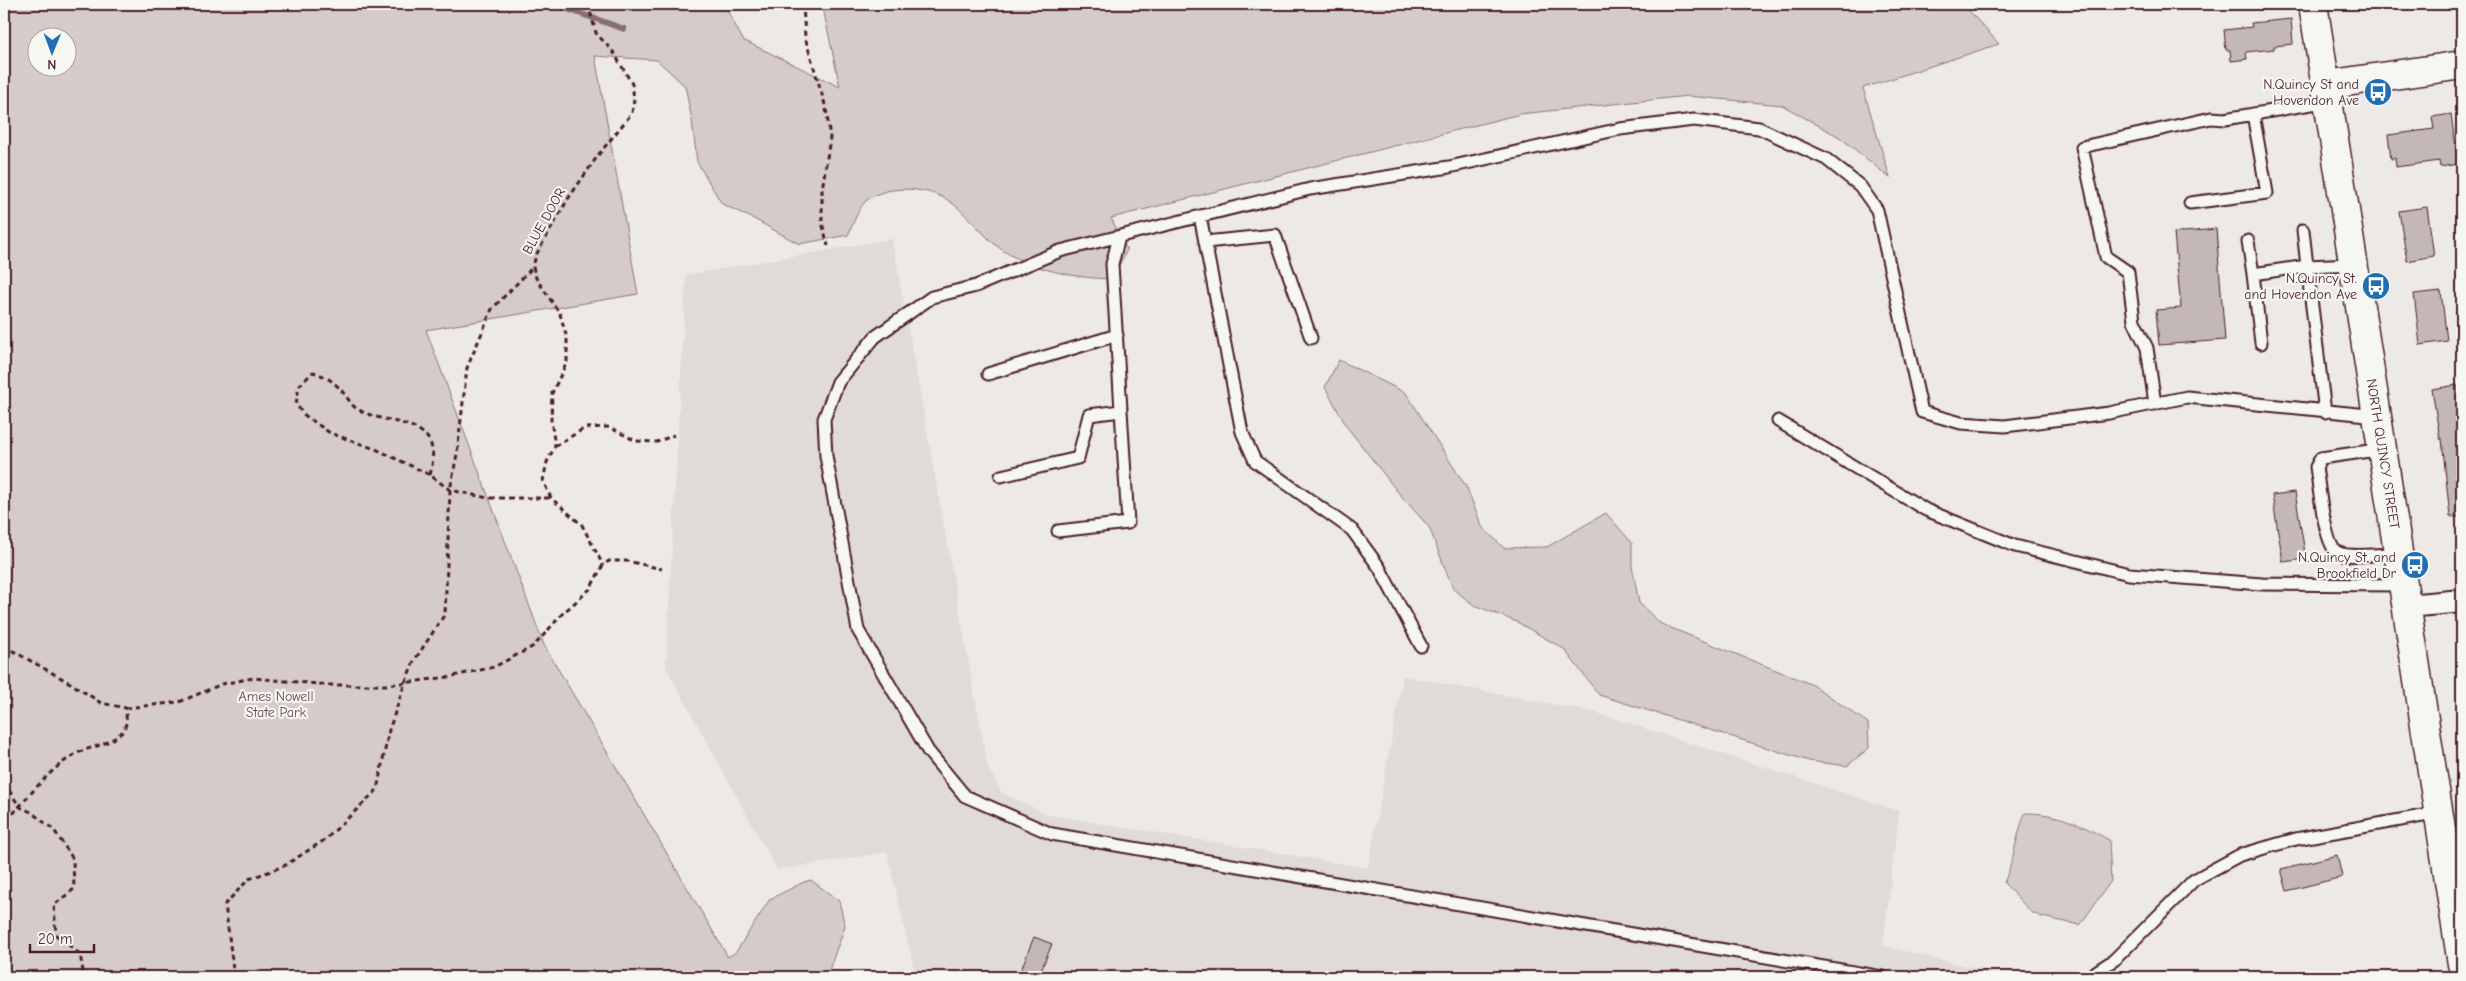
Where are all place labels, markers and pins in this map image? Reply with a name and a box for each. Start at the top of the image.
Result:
place label: N.Quincy St and Hovendon Ave [2263,76,2359,109]
bus stop icon: N.Quincy St and Hovendon Ave [2363,77,2393,107]
place label: N.Quincy St. and Hovendon Ave [2244,270,2357,303]
bus stop icon: N.Quincy St. and Hovendon Ave [2361,271,2391,301]
place label: N.Quincy St. and Brookfield Dr [2298,549,2396,582]
bus stop icon: N.Quincy St. and Brookfield Dr [2400,550,2430,580]

